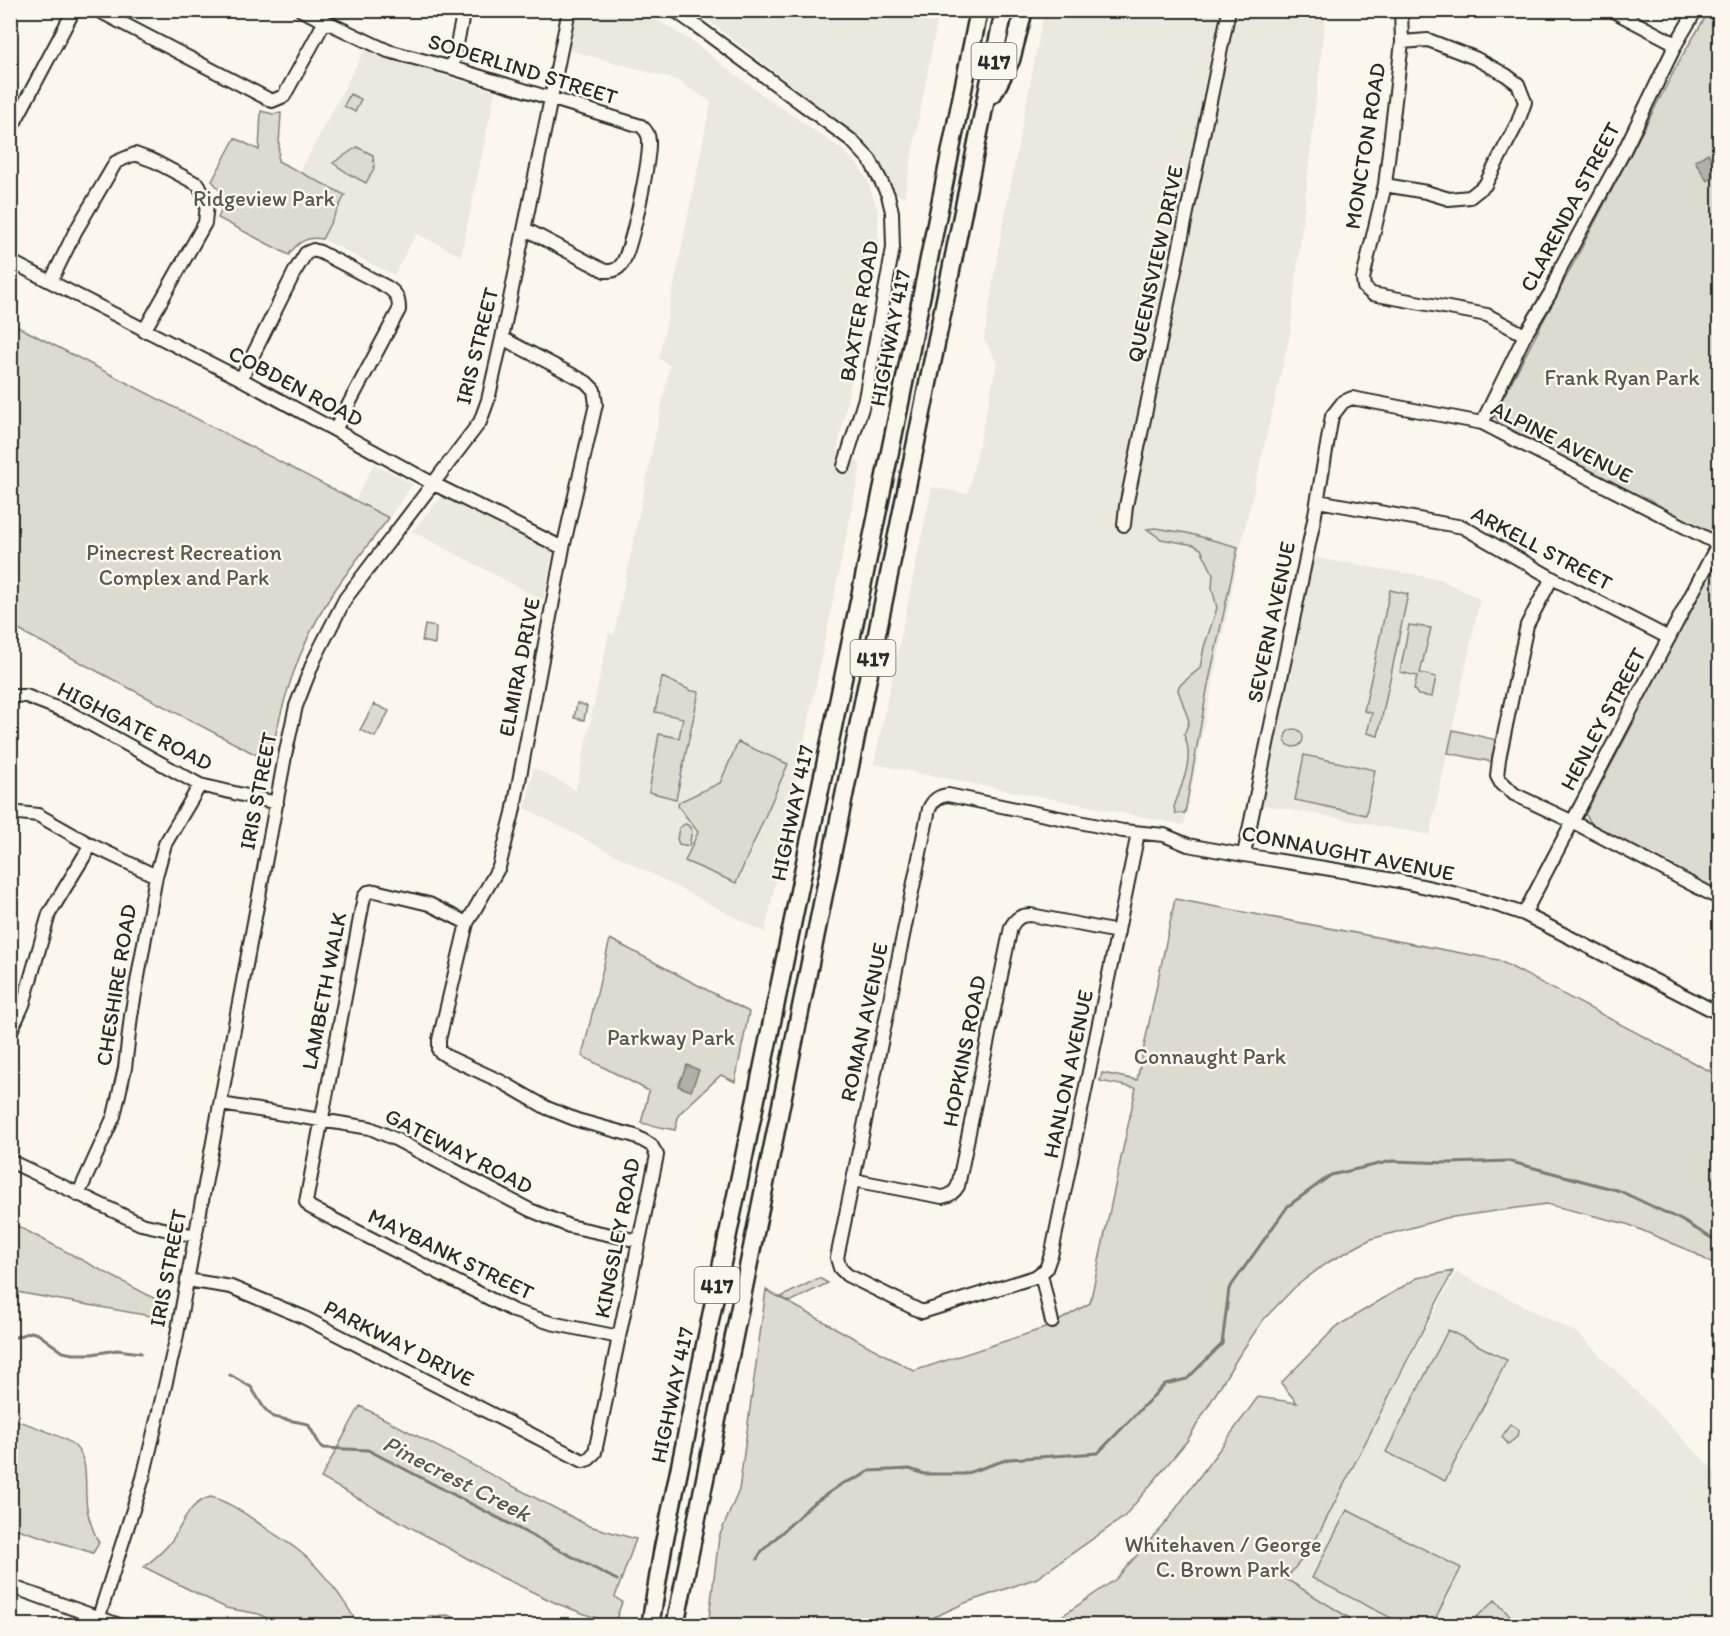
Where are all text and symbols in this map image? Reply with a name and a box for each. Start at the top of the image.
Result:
street label: SODERLIND STREET [425,27,622,111]
road number: 417 [972,43,1016,79]
street label: MONCTON ROAD [1338,61,1392,231]
street label: CLARENDA STREET [1514,117,1626,296]
street label: QUEENSVIEW DRIVE [1121,163,1189,365]
park label: Ridgeview Park [193,185,336,212]
street label: BAXTER ROAD [833,238,885,384]
street label: HIGHWAY 417 [864,267,916,409]
street label: IRIS STREET [449,284,505,407]
street label: COBDEN ROAD [224,339,368,433]
park label: Frank Ryan Park [1544,364,1700,391]
street label: ALPINE AVENUE [1487,395,1637,489]
street label: ARKELL STREET [1467,500,1618,597]
park label: Pinecrest Recreation Complex and Park [86,539,282,591]
street label: SEVERN AVENUE [1241,539,1301,705]
street label: ELMIRA DRIVE [492,595,546,739]
road number: 417 [850,640,896,676]
street label: HENLEY STREET [1554,642,1652,795]
street label: HIGHGATE ROAD [53,675,217,777]
street label: IRIS STREET [233,729,283,852]
street label: HIGHWAY 417 [764,742,820,884]
street label: CONNAUGHT AVENUE [1239,819,1457,887]
street label: CHESHIRE ROAD [90,902,142,1068]
street label: LAMBETH WALK [295,910,353,1072]
street label: ROMAN AVENUE [834,940,894,1104]
street label: HOPKINS ROAD [936,973,992,1129]
street label: HANLON AVENUE [1037,987,1099,1161]
park label: Parkway Park [607,1024,736,1051]
park label: Connaught Park [1134,1043,1287,1070]
street label: GATEWAY ROAD [381,1102,537,1200]
street label: KINGSLEY ROAD [588,1155,646,1320]
street label: MAYBANK STREET [364,1202,539,1306]
street label: IRIS STREET [143,1206,193,1329]
road number: 417 [694,1267,740,1303]
street label: PARKWAY DRIVE [319,1293,479,1393]
street label: HIGHWAY 417 [644,1324,700,1466]
water label: Pinecrest Creek [378,1428,537,1528]
park label: Whitehaven / George C. Brown Park [1124,1531,1322,1583]

